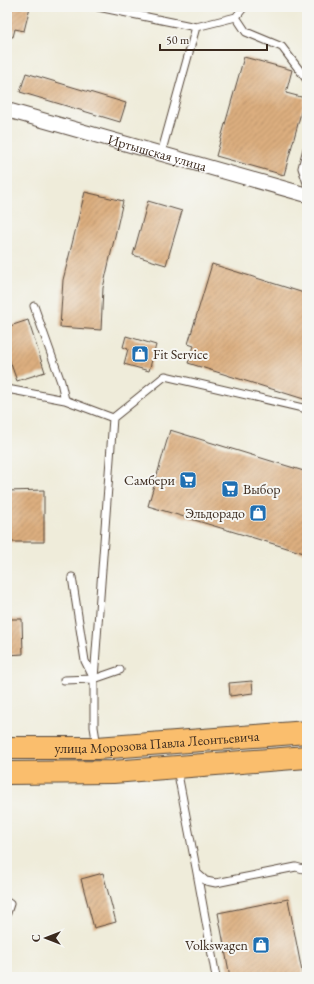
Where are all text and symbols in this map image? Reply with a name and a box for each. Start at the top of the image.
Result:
scale bar [160,26,267,52]
text: 50 m [166,32,190,48]
street label: Иртышская улица [106,130,209,175]
shop icon: Fit Service [130,344,150,364]
place label: Fit Service [153,345,208,363]
supermarket icon: Самбери [178,470,198,490]
place label: Самбери [124,471,176,489]
supermarket icon: Выбор [220,479,240,499]
place label: Выбор [243,480,281,498]
shop icon: Эльдорадо [248,503,268,523]
place label: Эльдорадо [185,504,245,522]
street label: улица Морозова Павла Леонтьевича [54,727,260,757]
north arrow [26,918,66,958]
text: С [29,934,43,942]
shop icon: Volkswagen [251,935,271,955]
place label: Volkswagen [185,936,249,954]

